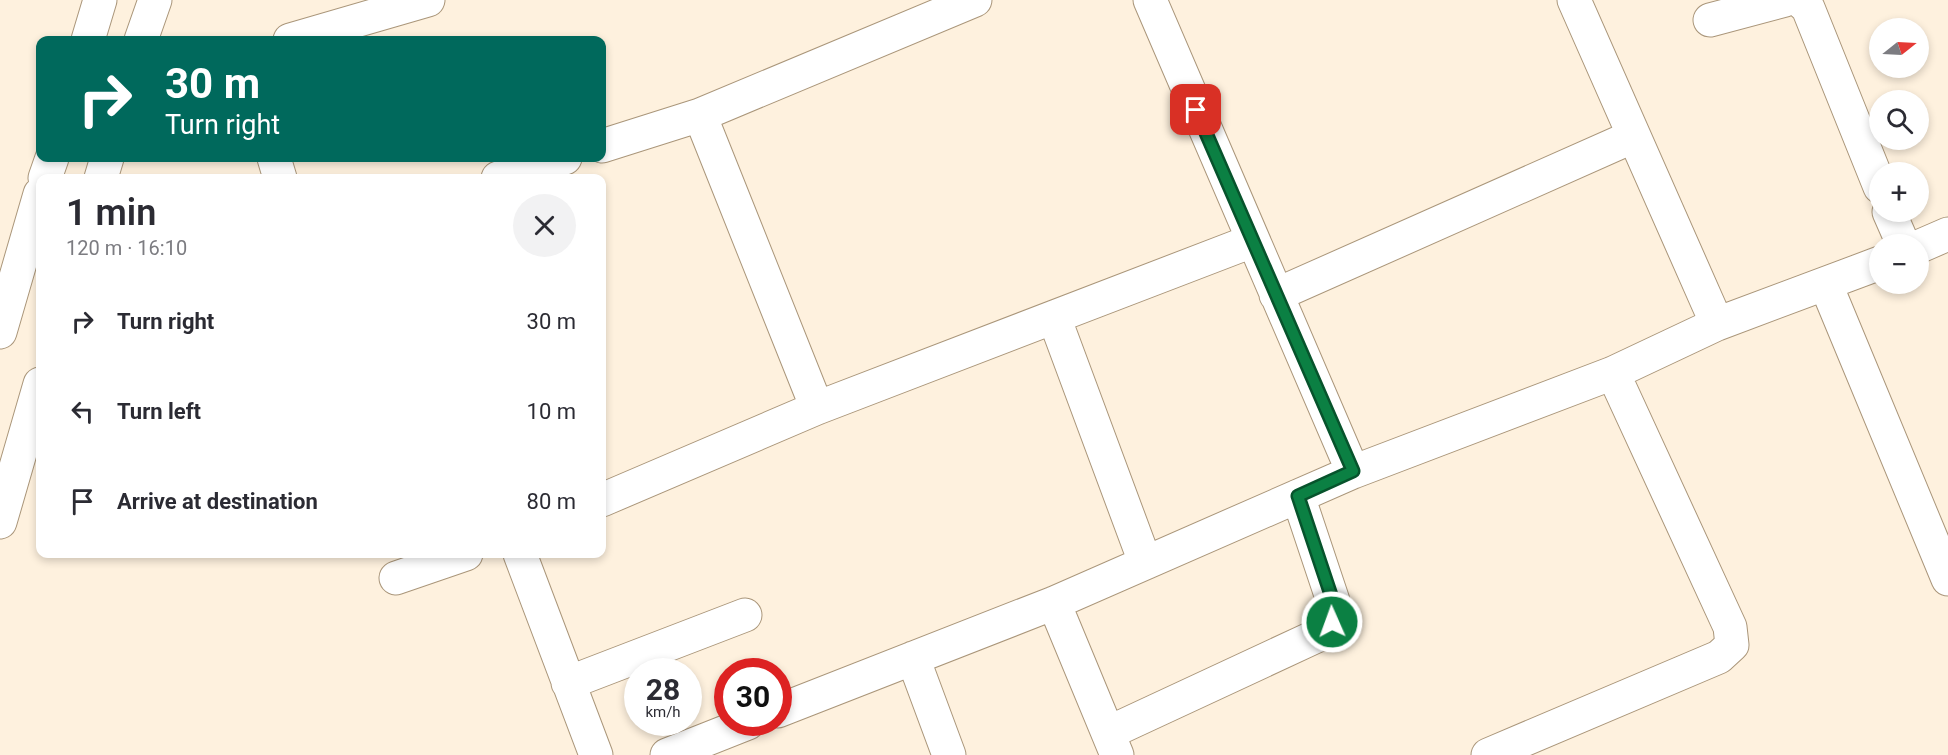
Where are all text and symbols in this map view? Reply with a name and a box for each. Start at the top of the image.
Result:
north arrow [1869,18,1929,78]
map controls [1869,18,1929,294]
text: 30 m [165,59,260,108]
icon: right [66,60,144,138]
pin [1170,84,1221,135]
button: search [1869,90,1929,150]
icon: arrive [1179,93,1212,126]
text: Turn right [165,109,280,141]
button: + [1869,162,1929,222]
text: 1 min [66,192,156,234]
button: close [513,194,576,257]
button: − [1869,234,1929,294]
text: 120 m · 16:10 [66,236,187,260]
icon: right [66,305,99,338]
text: Turn right [117,309,214,334]
text: 30 m [527,309,576,334]
icon: left [66,395,99,428]
text: Turn left [117,399,201,424]
text: 10 m [527,399,576,424]
icon: arrive [66,485,99,518]
text: Arrive at destination [117,489,318,514]
text: 80 m [527,489,576,514]
position arrow [1300,590,1364,654]
speed limit sign: 30 [714,658,792,736]
text: 28 [646,672,680,707]
text: km/h [645,703,681,721]

